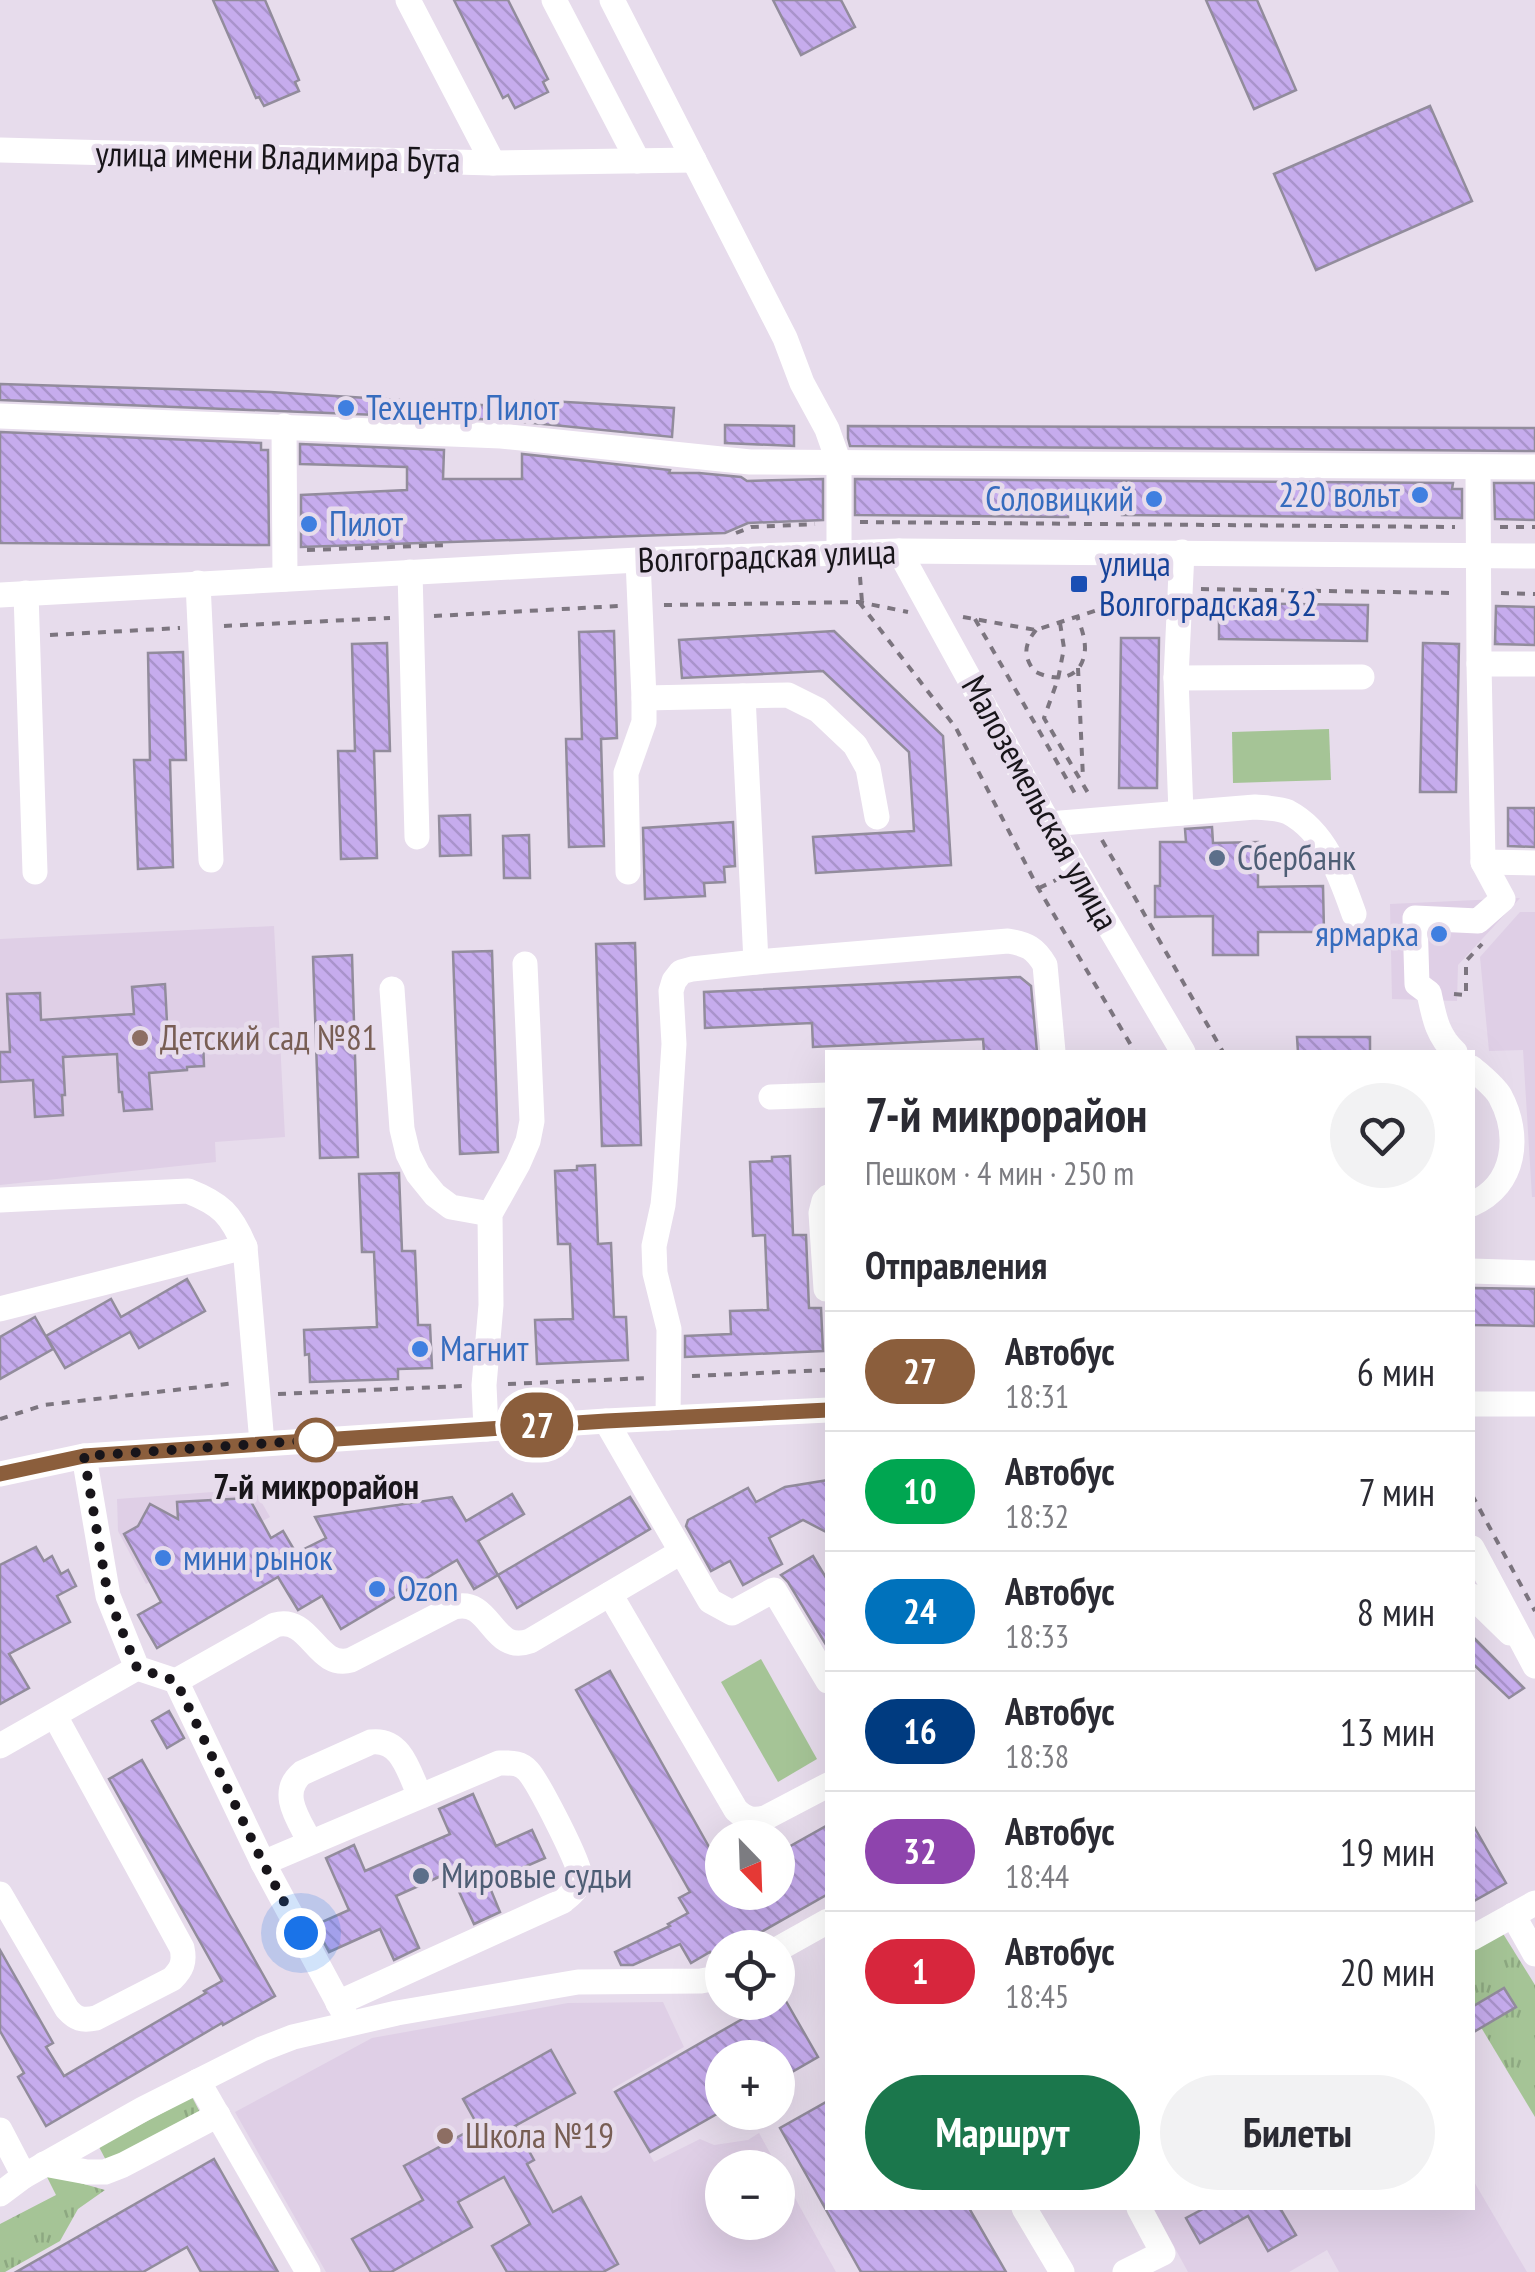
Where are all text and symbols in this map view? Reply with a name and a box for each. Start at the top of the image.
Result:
street label: улица имени Владимира Бута [95,130,461,182]
place label: Техцентр Пилот [366,384,560,430]
marker: Техцентр Пилот [335,397,357,419]
place label: 220 вольт [1278,471,1401,517]
place label: Соловицкий [985,475,1134,521]
marker: 220 вольт [1409,484,1431,506]
marker: Соловицкий [1143,488,1165,510]
place label: Пилот [329,500,404,546]
marker: Пилот [298,513,320,535]
street label: Волгоградская улица [637,528,897,582]
place label: улица Волгоградская 32 [1099,540,1317,626]
marker: улица Волгоградская 32 [1068,573,1090,595]
street label: Малоземельская улица [952,667,1130,938]
place label: Сбербанк [1237,834,1356,880]
marker: Сбербанк [1206,847,1228,869]
place label: ярмарка [1315,910,1419,956]
marker: ярмарка [1428,923,1450,945]
place label: Детский сад №81 [160,1014,377,1060]
marker: Детский сад №81 [129,1027,151,1049]
text: 7-й микрорайон [865,1083,1147,1145]
button: heart [1330,1083,1435,1188]
text: Пешком · 4 мин · 250 m [865,1152,1134,1194]
text: Отправления [865,1240,1047,1289]
place label: Магнит [440,1325,529,1371]
text: Автобус [1005,1326,1115,1375]
marker: Магнит [409,1338,431,1360]
text: 6 мин [1357,1347,1435,1396]
text: 27 [903,1348,937,1394]
text: 18:31 [1005,1375,1069,1417]
line badge: 27 [492,1392,582,1458]
text: 27 [520,1402,554,1448]
marker: 7-й микрорайон [295,1419,337,1461]
text: Автобус [1005,1446,1115,1495]
place label: 7-й микрорайон [213,1463,419,1509]
text: 7 мин [1358,1467,1435,1516]
text: 10 [903,1468,937,1514]
text: 18:32 [1005,1495,1069,1537]
place label: мини рынок [183,1534,333,1580]
marker: мини рынок [152,1547,174,1569]
place label: Ozon [397,1565,458,1611]
text: Автобус [1005,1566,1115,1615]
marker: Ozon [366,1578,388,1600]
text: 8 мин [1357,1587,1435,1636]
text: 24 [903,1588,937,1634]
text: 18:33 [1005,1615,1069,1657]
text: Автобус [1005,1686,1115,1735]
text: 13 мин [1340,1707,1435,1756]
text: 16 [903,1708,937,1754]
text: 18:38 [1005,1735,1069,1777]
text: Автобус [1005,1806,1115,1855]
north arrow [705,1820,795,1910]
map controls [705,1820,795,2240]
text: 19 мин [1340,1827,1435,1876]
text: 32 [903,1828,937,1874]
place label: Мировые судьи [441,1852,633,1898]
text: 18:44 [1005,1855,1069,1897]
marker: Мировые судьи [410,1865,432,1887]
your location [276,1908,326,1958]
text: Автобус [1005,1926,1115,1975]
button: locate [705,1930,795,2020]
text: 20 мин [1340,1947,1435,1996]
text: 1 [912,1948,928,1994]
text: 18:45 [1005,1975,1069,2017]
button: + [705,2040,795,2130]
button: Маршрут [865,2075,1140,2190]
button: Билеты [1160,2075,1435,2190]
place label: Школа №19 [465,2112,614,2158]
marker: Школа №19 [434,2125,456,2147]
button: − [705,2150,795,2240]

